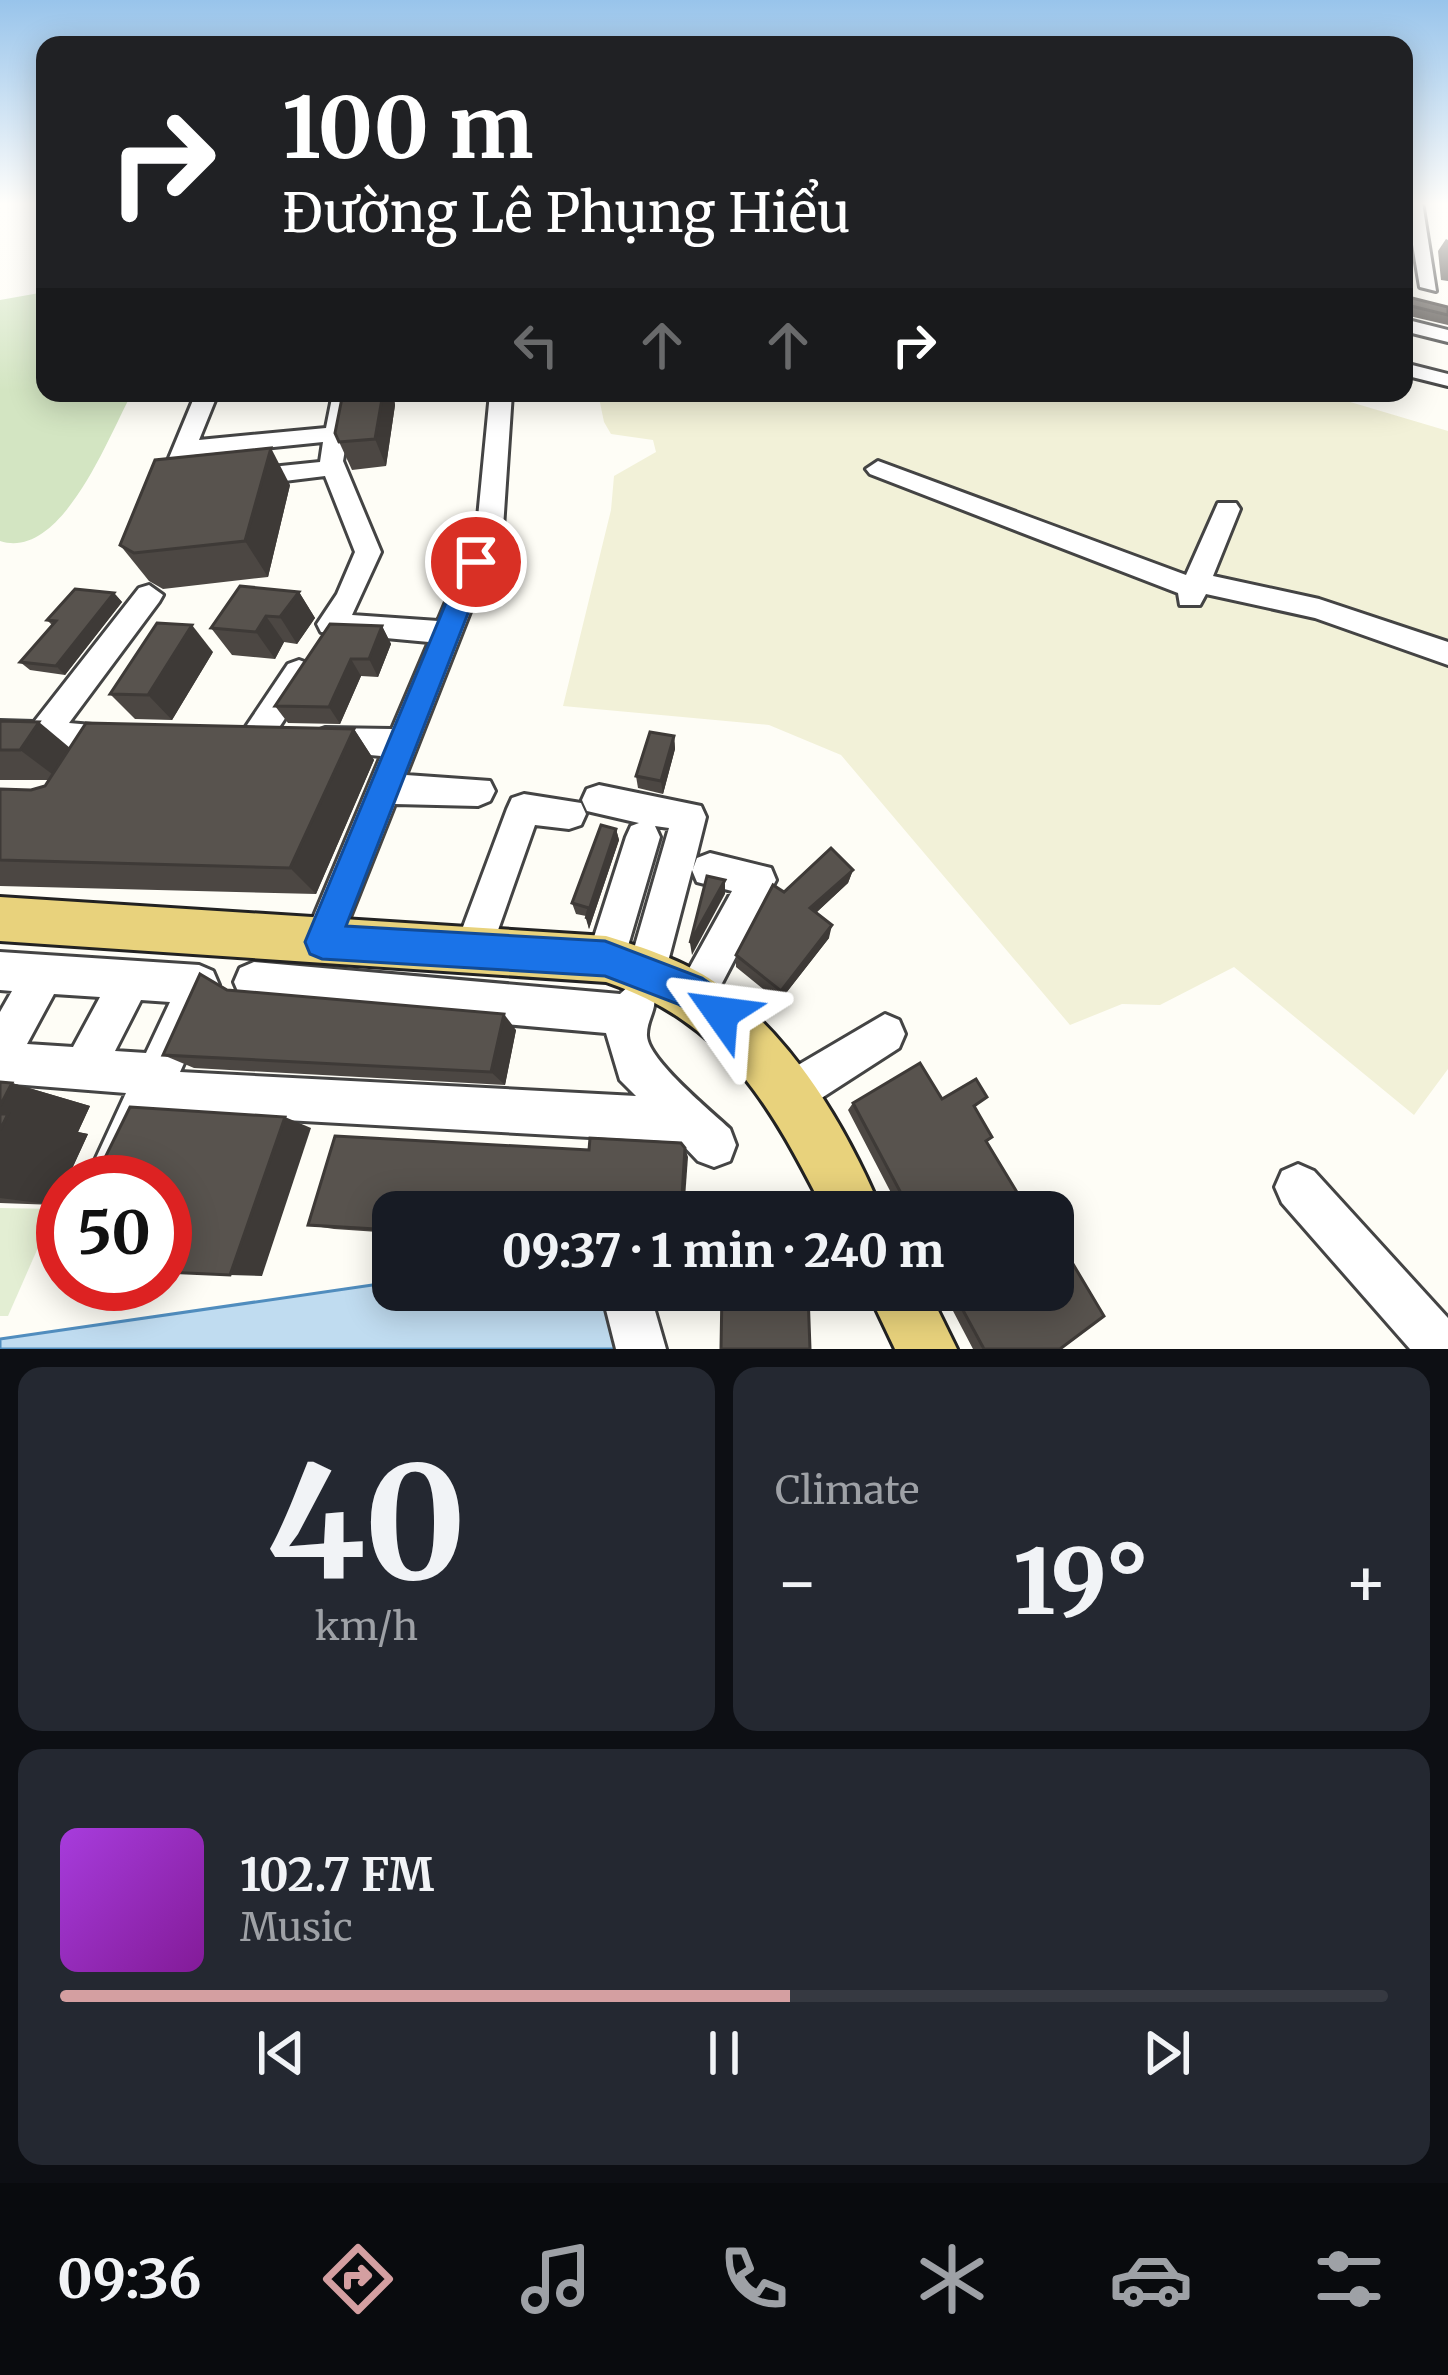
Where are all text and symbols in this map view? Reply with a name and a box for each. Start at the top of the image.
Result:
text: 100 m [282,75,534,181]
icon: right [84,84,240,240]
text: Đường Lê Phụng Hiểu [282,179,851,247]
icon: left [503,312,569,378]
icon: ahead [629,312,695,378]
icon: ahead [755,312,821,378]
icon: right [881,312,947,378]
pin [425,511,527,613]
icon: arrive [443,529,509,595]
position arrow [658,950,784,1076]
speed limit sign: 50 [36,1155,192,1311]
text: 09:37 · 1 min · 240 m [502,1223,944,1279]
text: 40 [266,1425,467,1622]
text: Climate [775,1466,919,1515]
text: 19° [1013,1525,1150,1639]
text: − [775,1541,819,1624]
text: + [1344,1541,1388,1624]
text: km/h [315,1602,418,1651]
text: 102.7 FM [240,1847,434,1903]
text: Music [240,1903,353,1952]
icon: previous [248,2020,314,2086]
icon: pause [691,2020,757,2086]
icon: next [1134,2020,1200,2086]
icon: directions [316,2237,400,2321]
icon: music [514,2237,598,2321]
icon: phone [712,2237,796,2321]
icon: climate [910,2237,994,2321]
icon: car [1109,2237,1193,2321]
icon: filters [1307,2237,1391,2321]
text: 09:36 [57,2245,201,2313]

